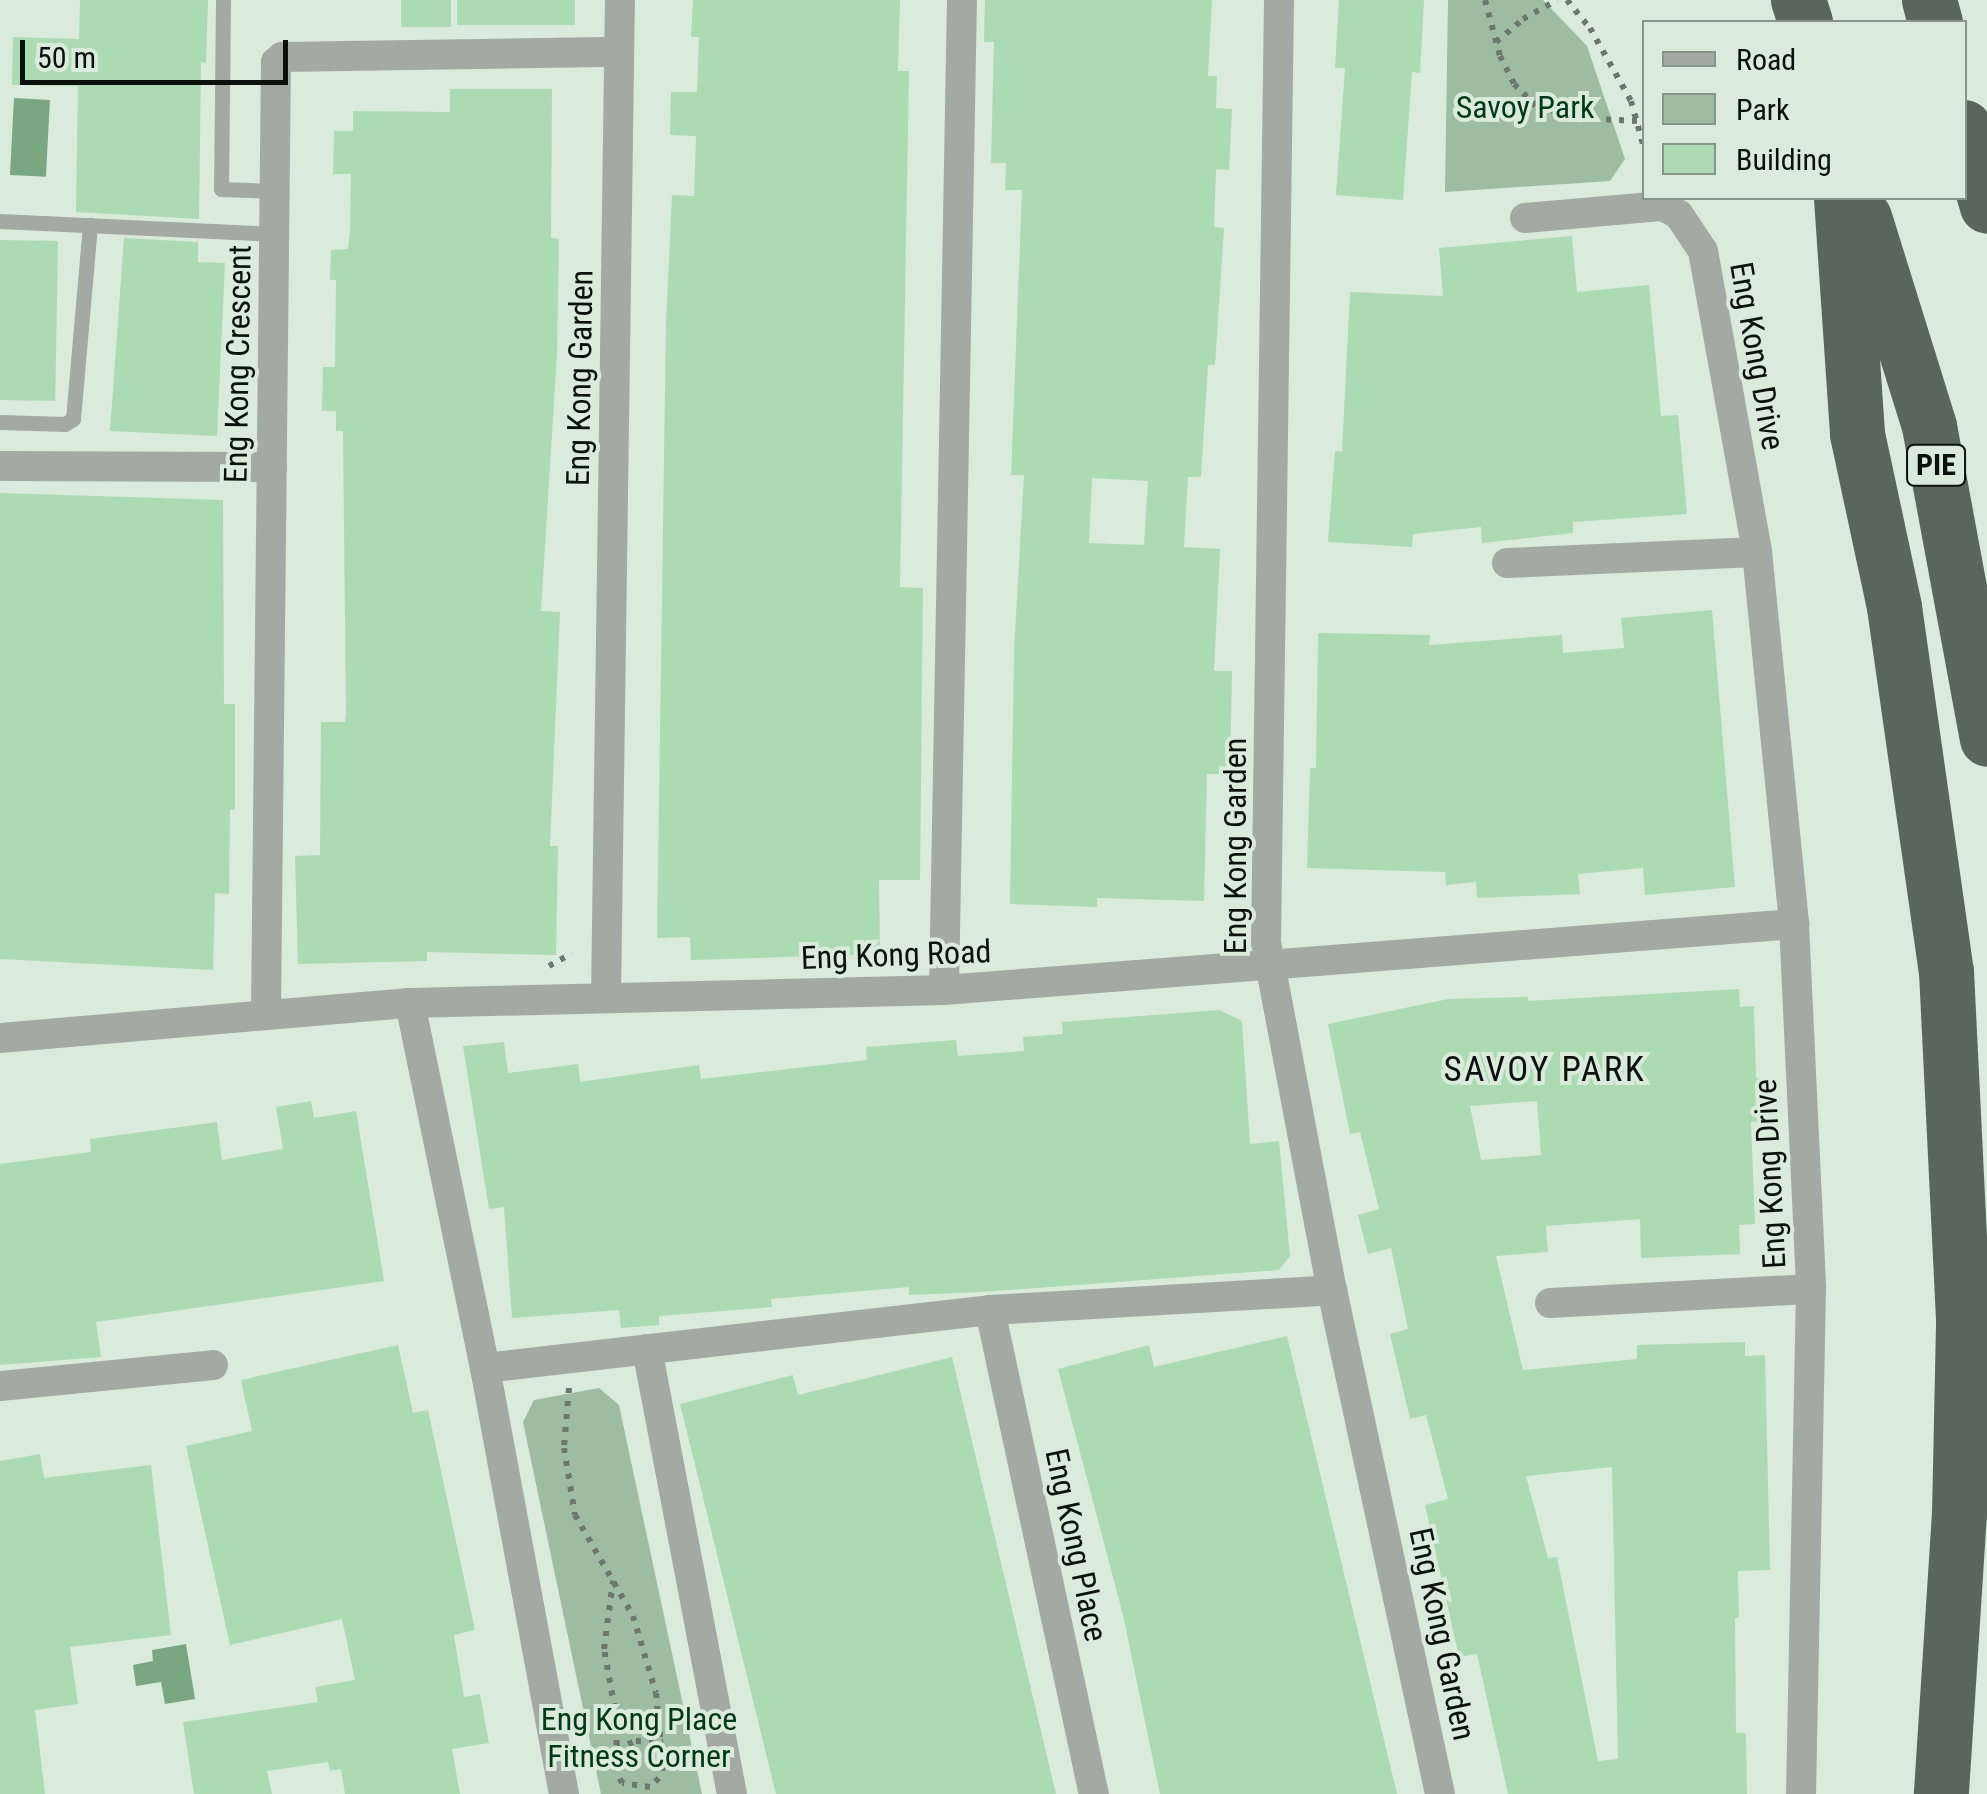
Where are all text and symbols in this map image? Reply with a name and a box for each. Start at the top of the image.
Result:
scale bar [25,20,292,82]
legend [1642,20,1967,200]
text: 50 m [37,40,96,75]
text: Road [1736,42,1796,77]
park label: Savoy Park [1456,88,1594,126]
text: Park [1736,92,1790,127]
text: Building [1736,142,1832,177]
street label: Eng Kong Crescent [217,245,259,483]
street label: Eng Kong Drive [1722,259,1792,453]
street label: Eng Kong Garden [559,270,601,486]
road number: PIE [1906,440,1966,490]
street label: Eng Kong Garden [1216,738,1254,954]
street label: Eng Kong Road [800,932,992,978]
district label: SAVOY PARK [1444,1049,1646,1091]
street label: Eng Kong Drive [1746,1078,1794,1270]
street label: Eng Kong Place [1037,1445,1115,1645]
street label: Eng Kong Garden [1401,1524,1483,1744]
park label: Eng Kong Place Fitness Corner [541,1701,737,1776]

